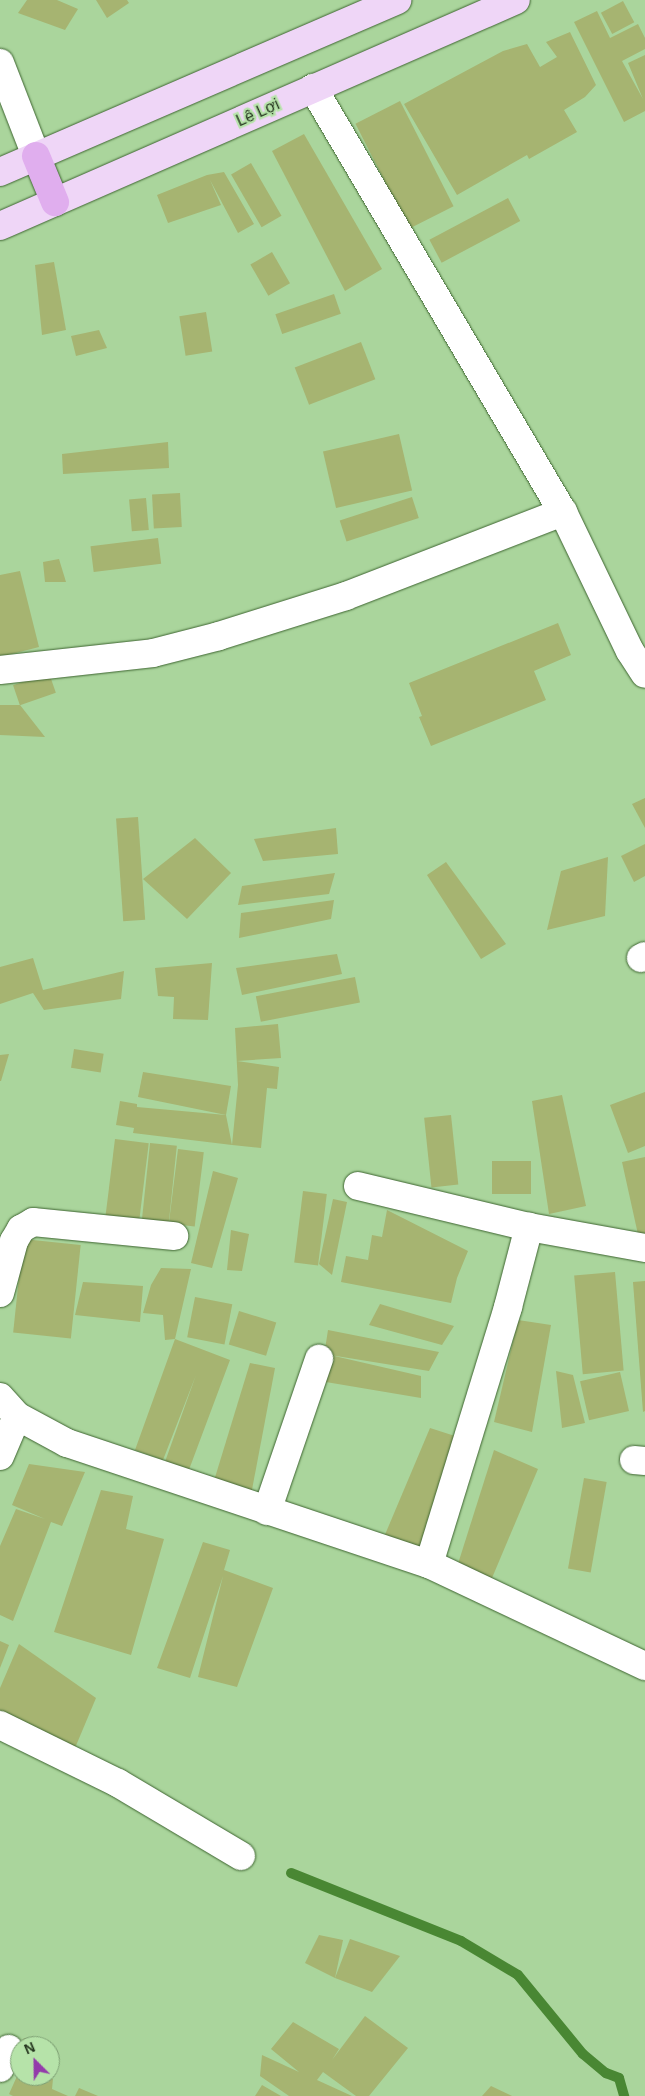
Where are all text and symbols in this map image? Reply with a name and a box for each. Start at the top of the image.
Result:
street label: Lê Lợi [233,95,283,131]
north arrow [10,2036,60,2086]
text: N [22,2039,37,2057]

